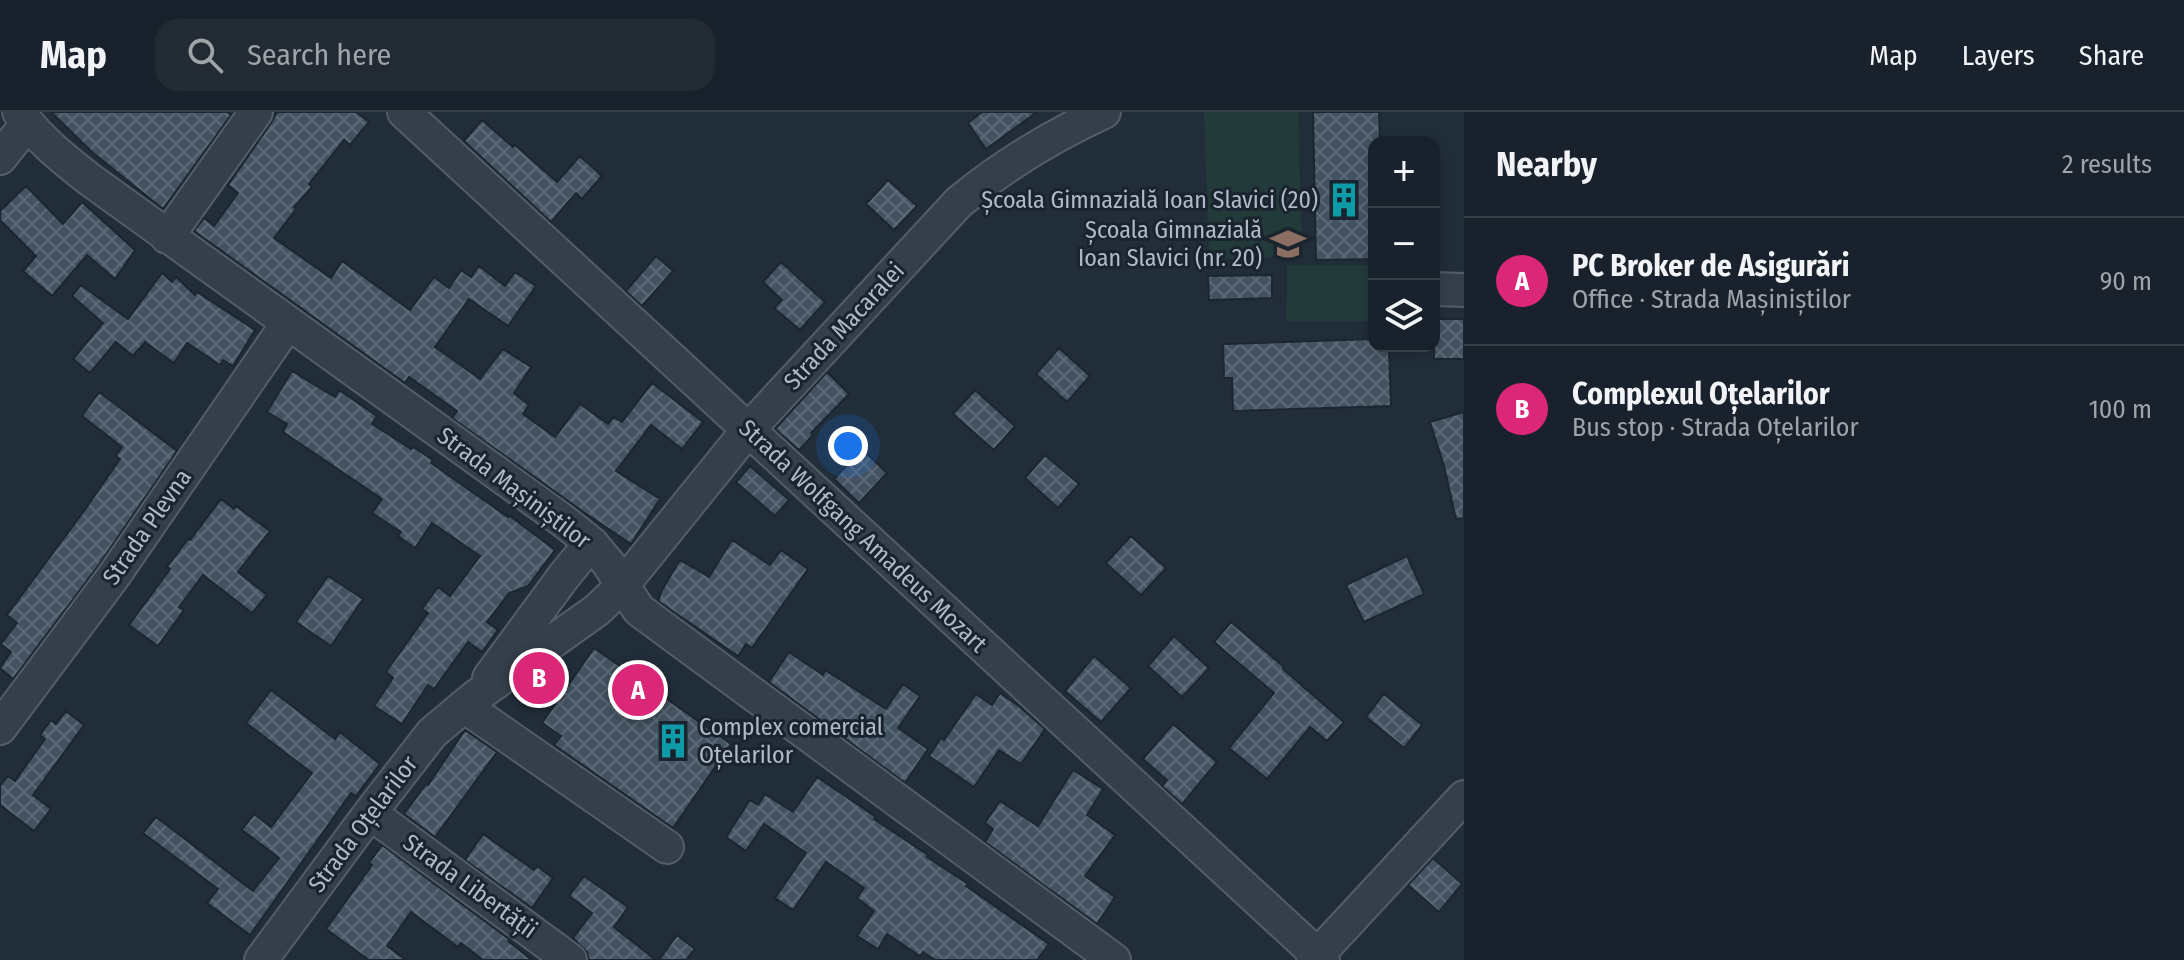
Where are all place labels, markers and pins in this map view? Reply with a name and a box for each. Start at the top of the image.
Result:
building icon: Școala Gimnazială Ioan Slavici (20) [1325,181,1363,219]
place label: Școala Gimnazială Ioan Slavici (20) [981,186,1318,215]
place label: Școala Gimnazială Ioan Slavici (nr. 20) [1078,216,1262,272]
school or university icon: Școala Gimnazială Ioan Slavici (nr. 20) [1269,225,1307,263]
pin: B [513,648,565,708]
pin: A [612,660,664,720]
place label: Complex comercial Oțelarilor [699,713,883,770]
building icon: Complex comercial Oțelarilor [654,722,692,760]

